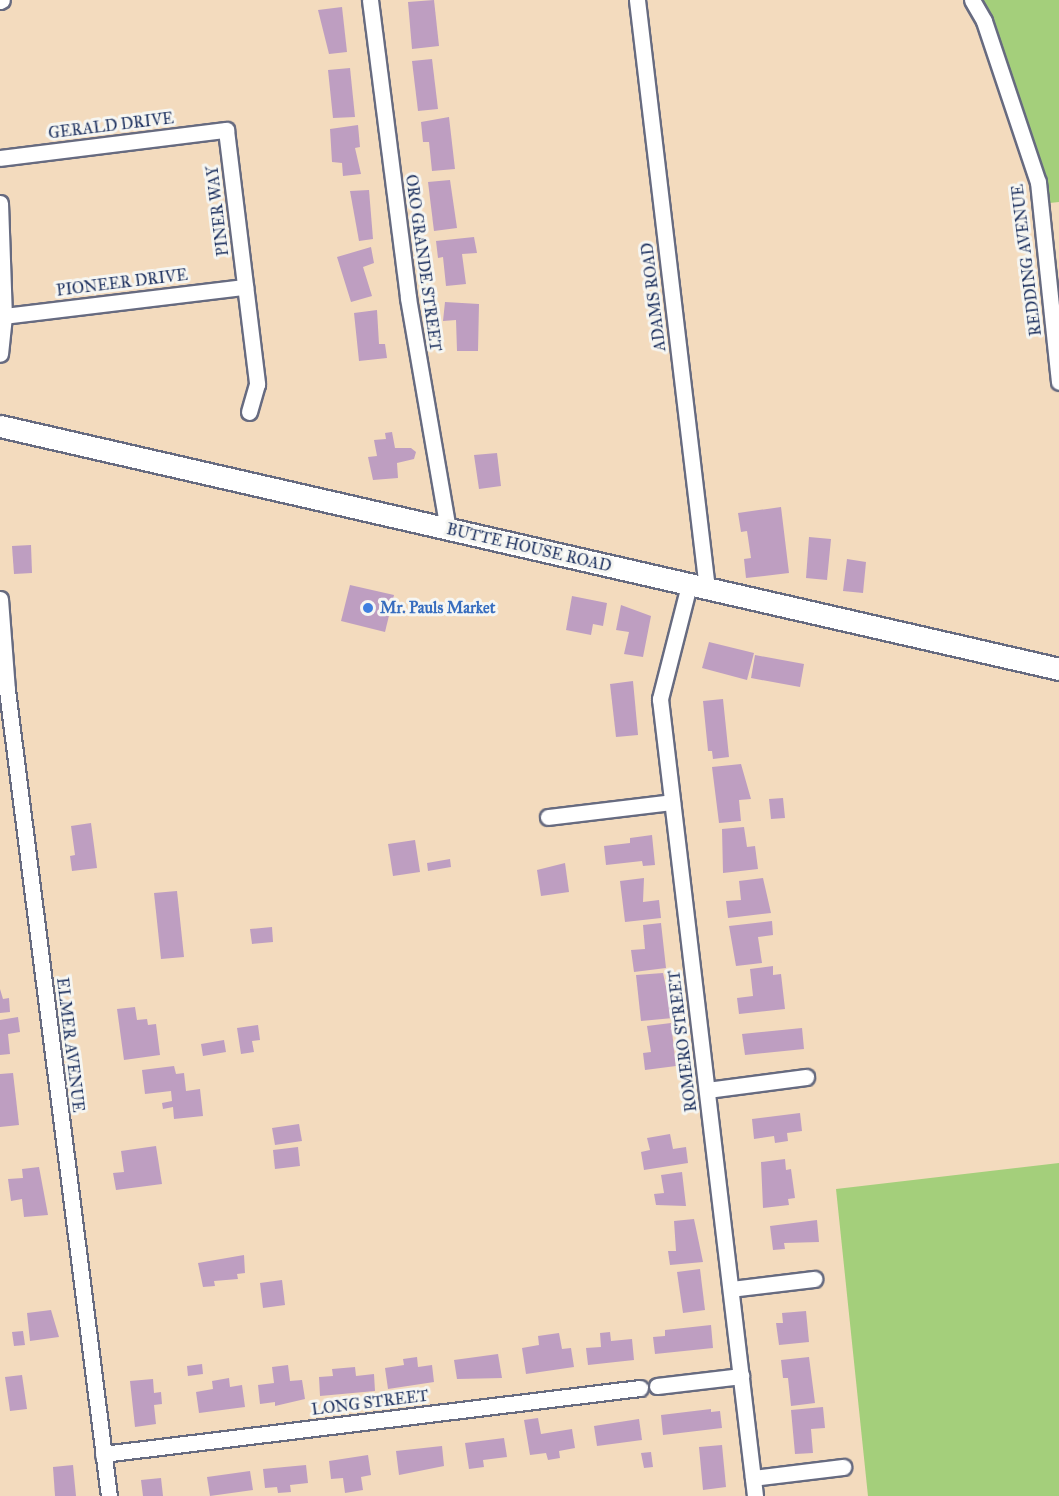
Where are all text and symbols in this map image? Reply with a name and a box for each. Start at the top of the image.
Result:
street label: GERALD DRIVE [47,109,175,143]
street label: PINER WAY [203,165,233,257]
street label: ORO GRANDE STREET [401,173,445,353]
street label: REDDING AVENUE [1008,183,1046,337]
street label: ADAMS ROAD [638,242,670,352]
street label: PIONEER DRIVE [55,265,189,301]
street label: BUTTE HOUSE ROAD [445,520,613,576]
place label: Mr. Pauls Market [380,598,495,618]
marker: Mr. Pauls Market [361,601,375,615]
street label: ROMERO STREET [665,969,701,1113]
street label: ELMER AVENUE [52,976,88,1114]
street label: LONG STREET [310,1386,430,1420]

